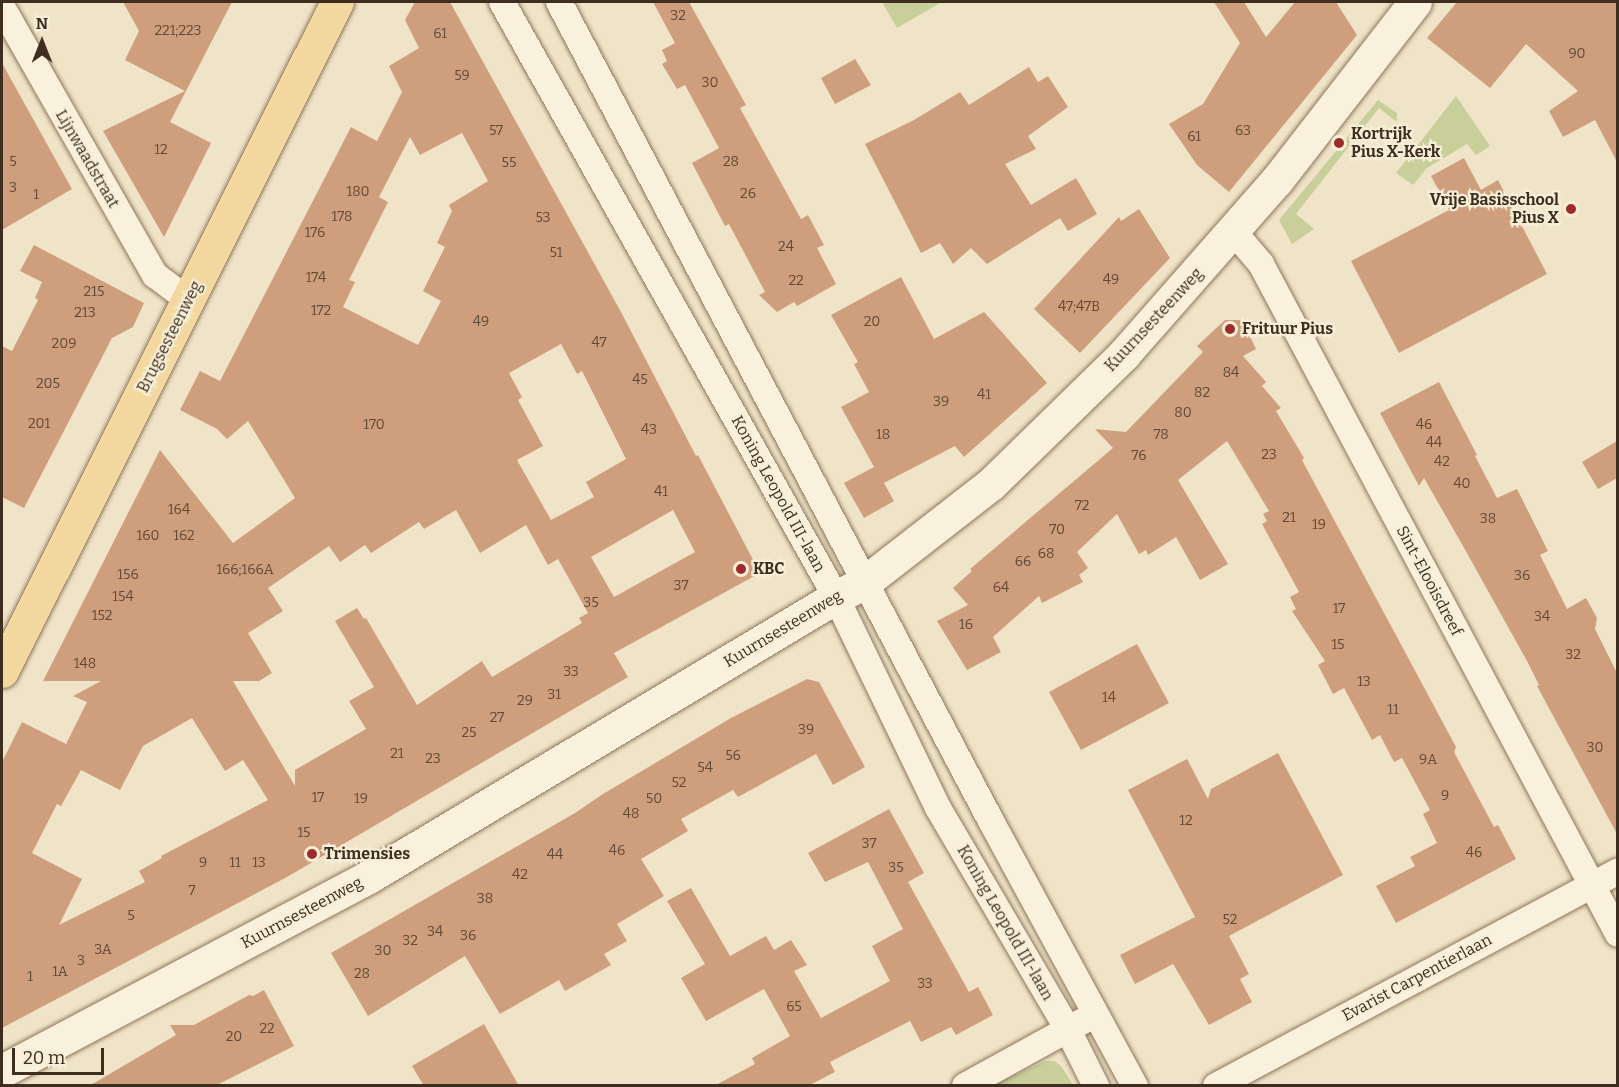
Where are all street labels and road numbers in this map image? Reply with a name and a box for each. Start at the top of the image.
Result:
street label: Lijnwaadstraat [51,106,123,212]
street label: Kuurnsesteenweg [1101,264,1207,376]
street label: Brugsesteenweg [134,278,206,396]
street label: Koning Leopold III-laan [727,412,829,576]
street label: Sint-Elooisdreef [1392,523,1466,639]
street label: Kuurnsesteenweg [720,586,846,672]
street label: Koning Leopold III-laan [953,842,1057,1004]
street label: Kuurnsesteenweg [238,873,366,953]
street label: Evarist Carpentierlaan [1339,930,1495,1026]

